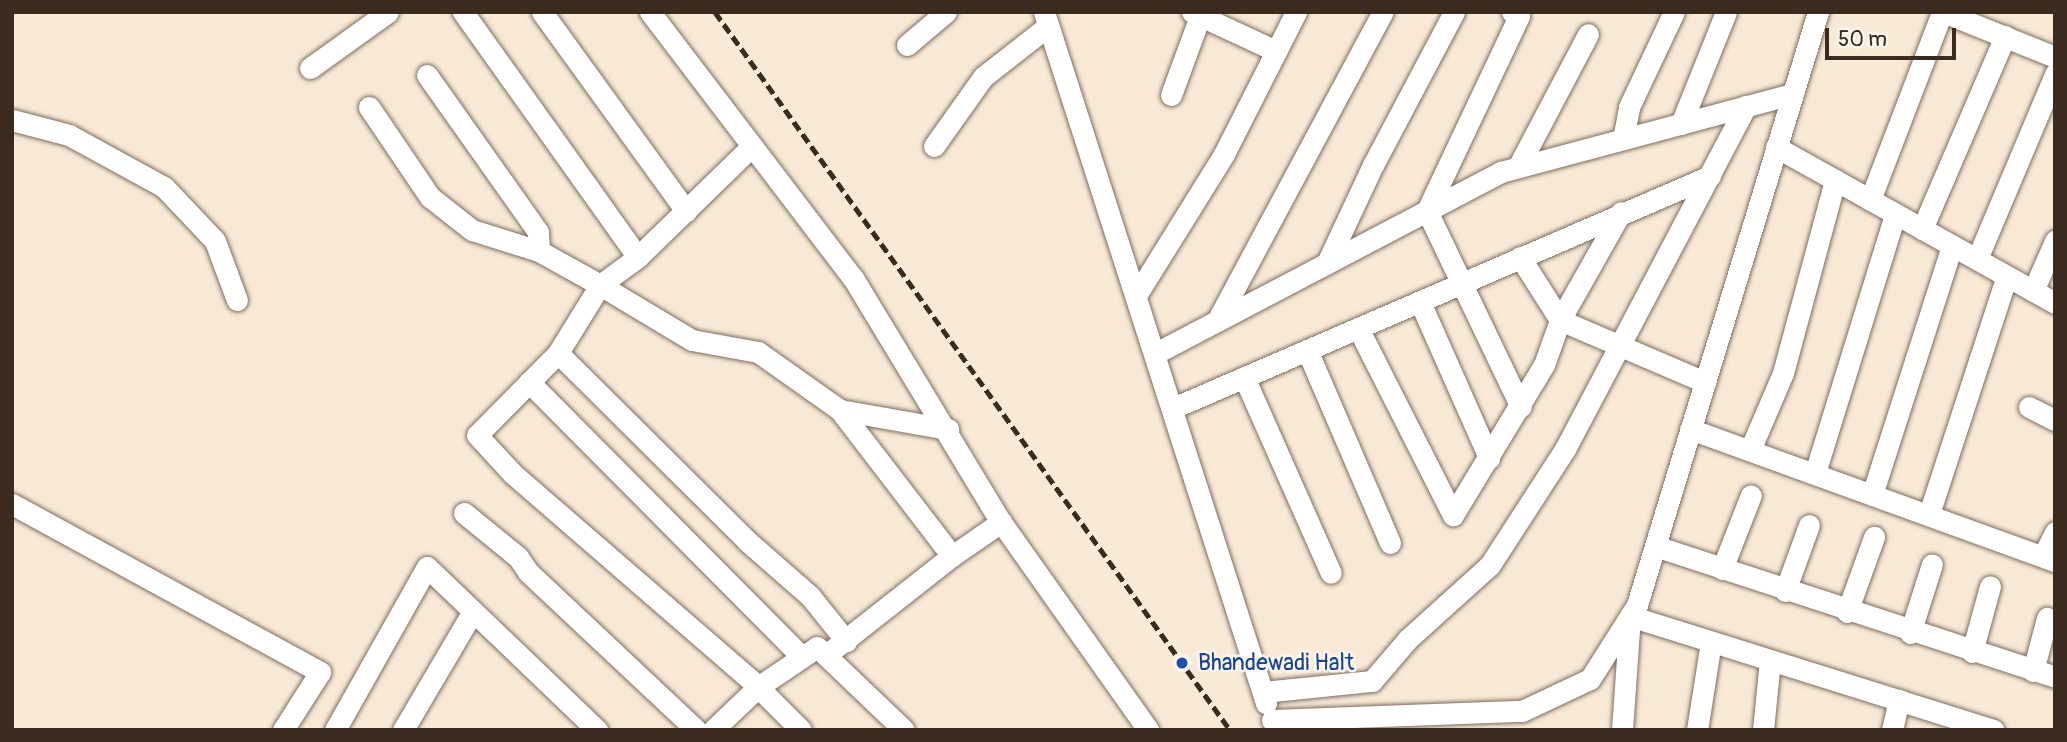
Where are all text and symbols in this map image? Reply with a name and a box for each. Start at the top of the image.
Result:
scale bar [1829,14,1960,58]
text: 50 m [1838,26,1887,53]
place label: Bhandewadi Halt [1198,649,1354,677]
marker: Bhandewadi Halt [1172,653,1192,673]

